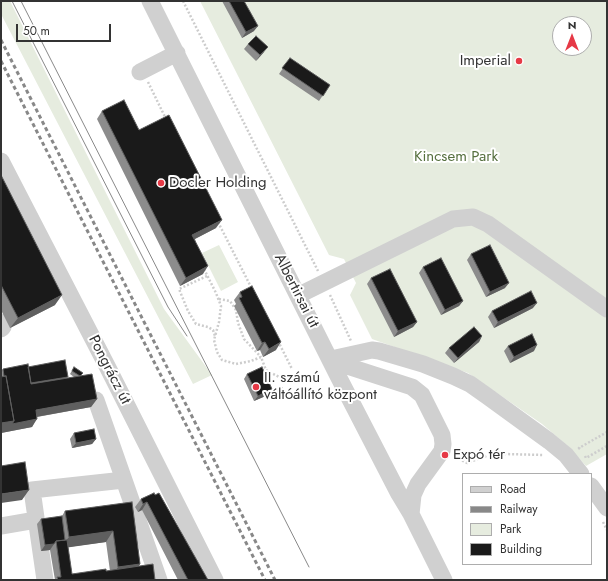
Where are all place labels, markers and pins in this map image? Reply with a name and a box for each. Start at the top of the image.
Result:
place label: Imperial [460,52,511,70]
marker: Imperial [514,56,524,66]
place label: Docler Holding [169,174,267,192]
marker: Docler Holding [156,178,166,188]
place label: II. számú váltóállító központ [264,369,377,404]
marker: II. számú váltóállító központ [251,382,261,392]
place label: Expó tér [453,446,505,464]
marker: Expó tér [440,450,450,460]

